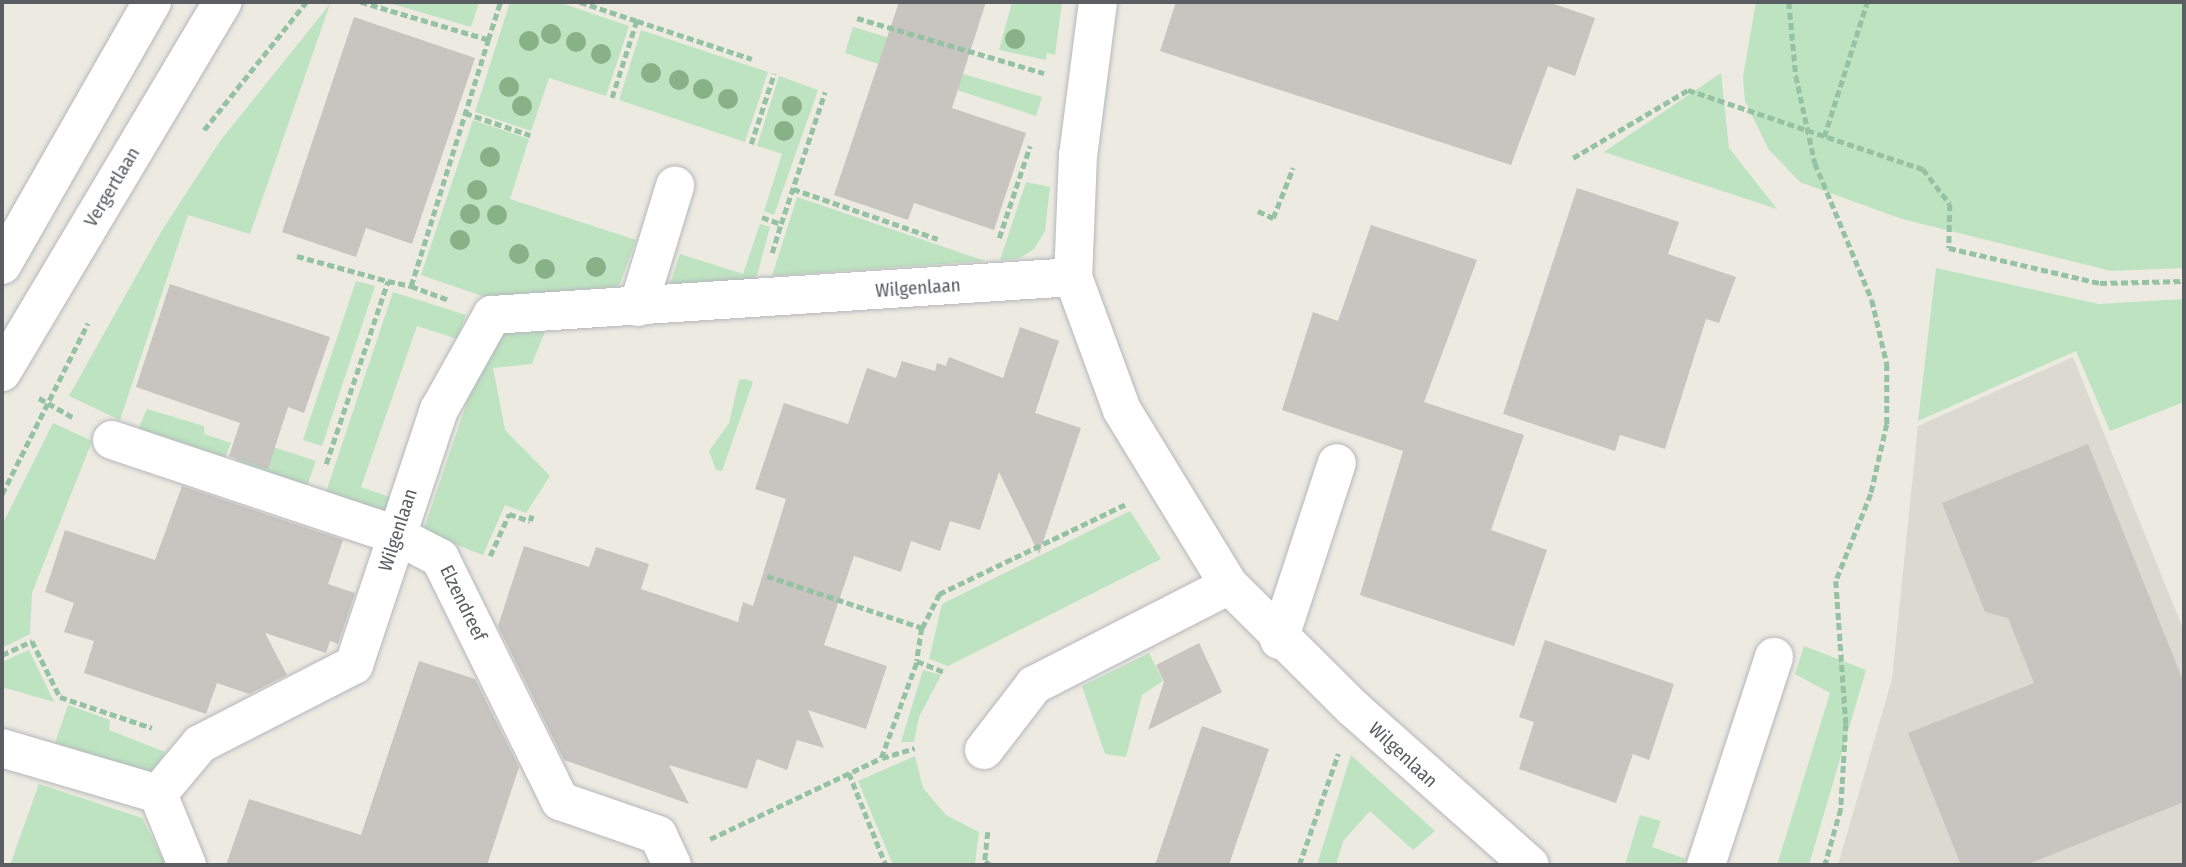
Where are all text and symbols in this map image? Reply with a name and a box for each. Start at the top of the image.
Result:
street label: Vergertlaan [79,143,145,231]
street label: Wilgenlaan [875,274,961,302]
street label: Wilgenlaan [374,486,422,574]
street label: Elzendreef [435,561,491,645]
street label: Wilgenlaan [1364,718,1442,792]

